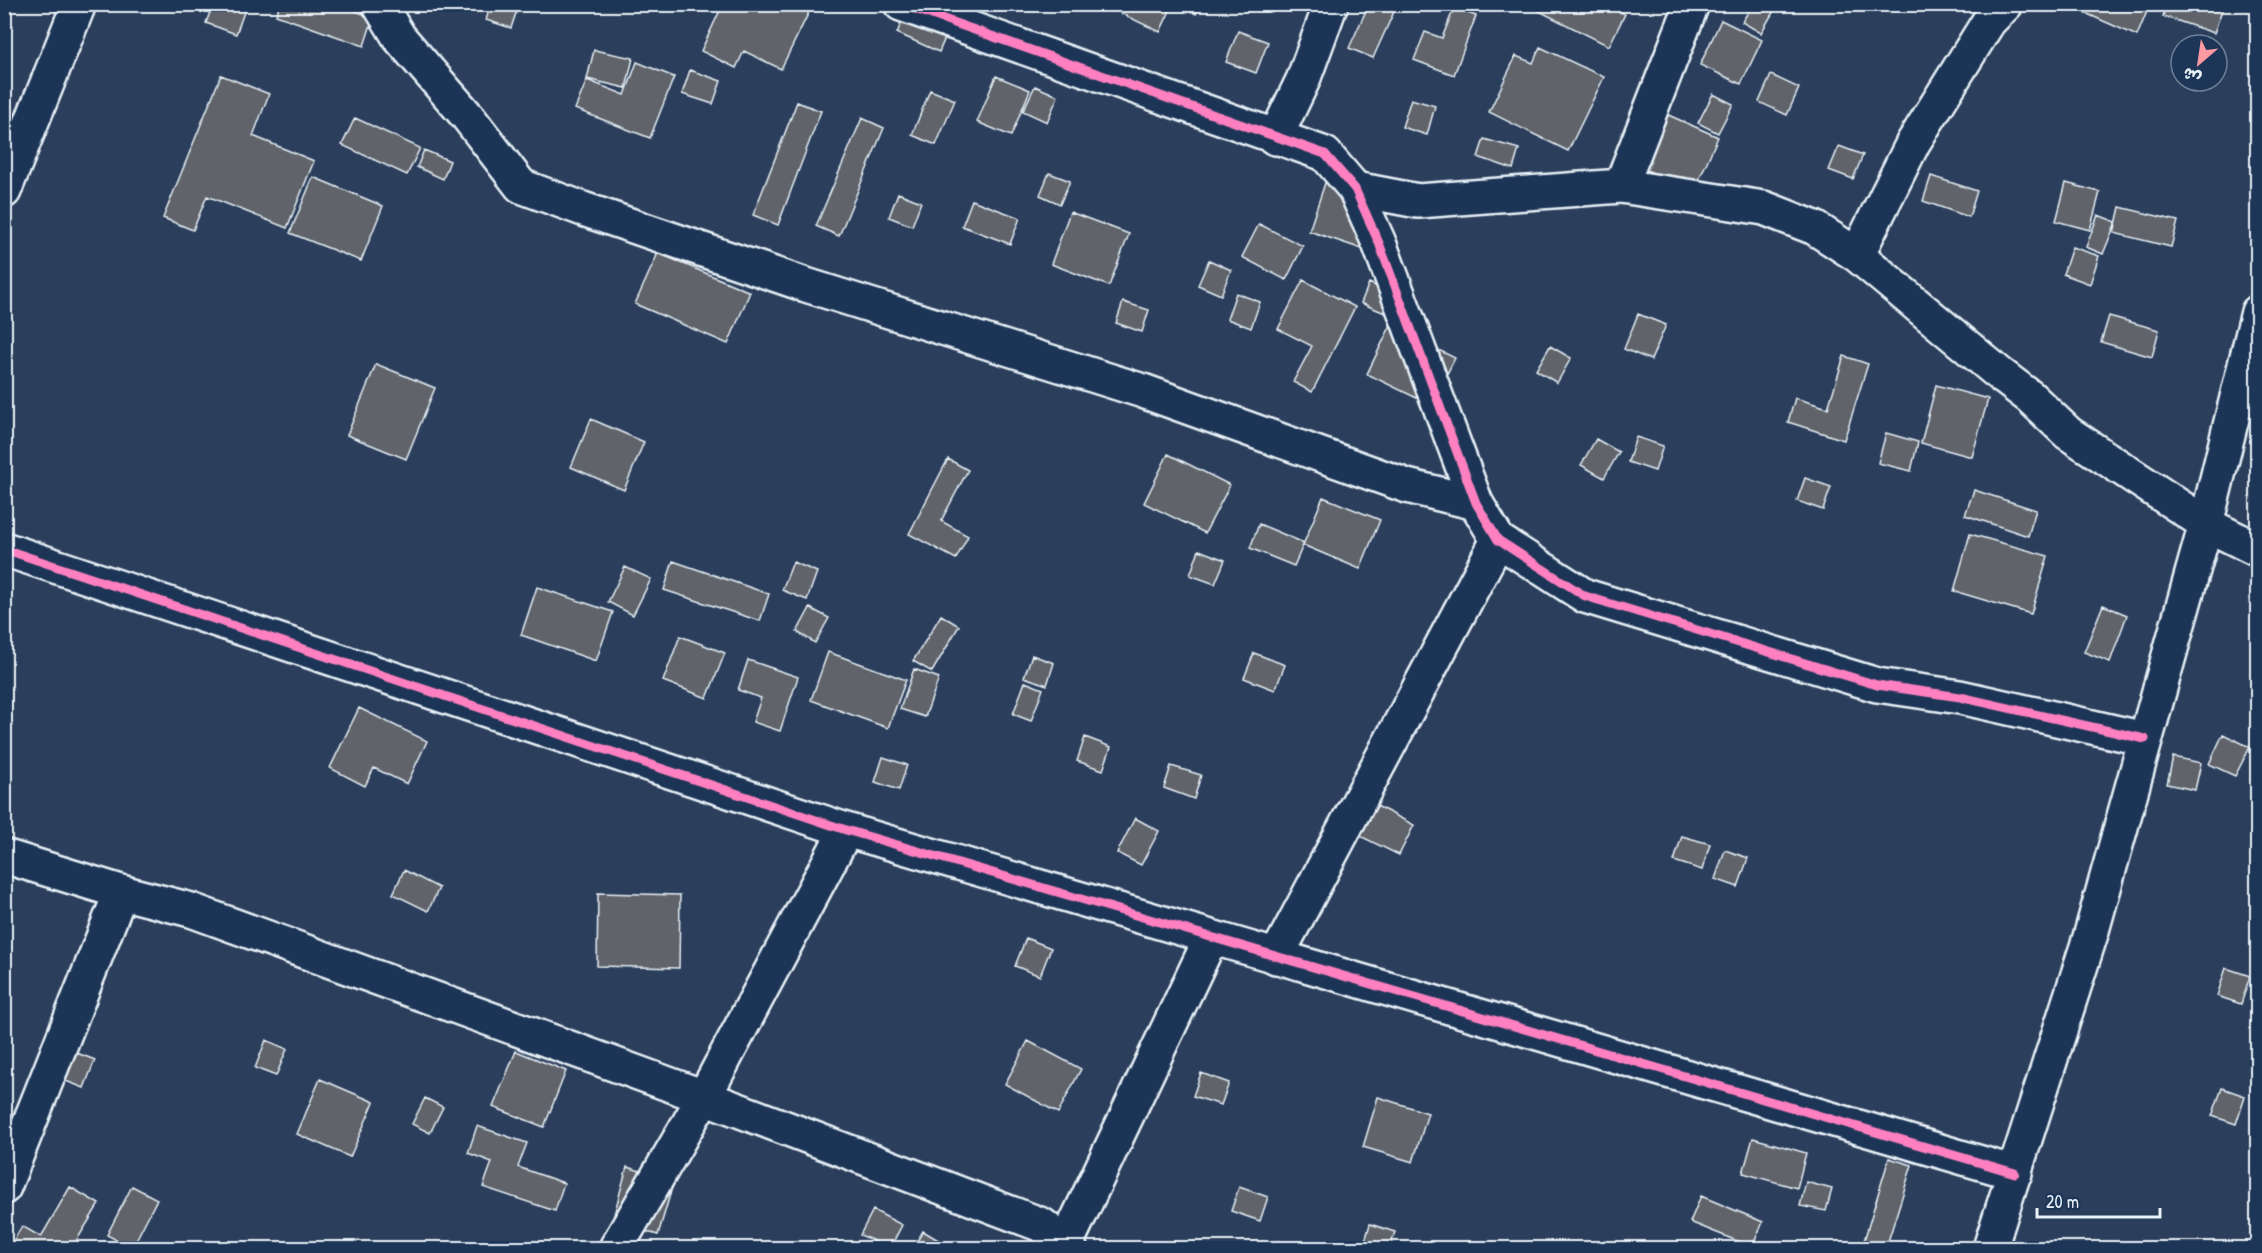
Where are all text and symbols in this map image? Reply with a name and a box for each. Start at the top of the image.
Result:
north arrow [2169,33,2229,93]
text: ش [2179,62,2205,90]
scale bar [2037,1181,2160,1219]
text: 20 m [2046,1189,2079,1214]

